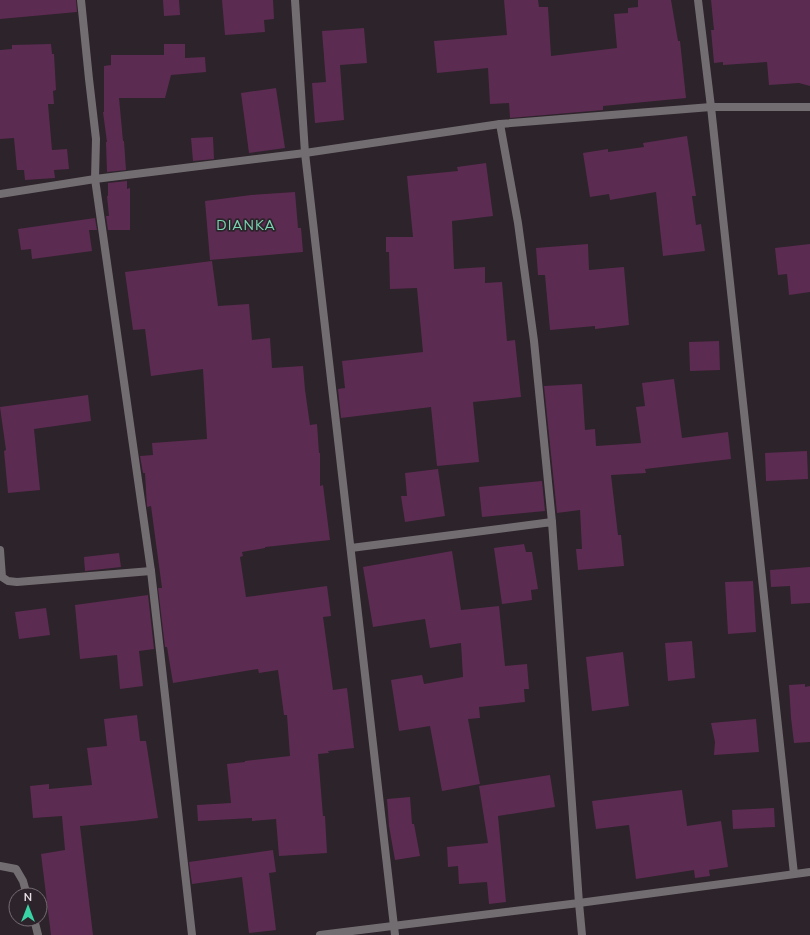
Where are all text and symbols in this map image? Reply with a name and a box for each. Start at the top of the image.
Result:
district label: DIANKA [216,216,276,234]
north arrow [8,887,48,927]
text: N [24,890,32,904]

